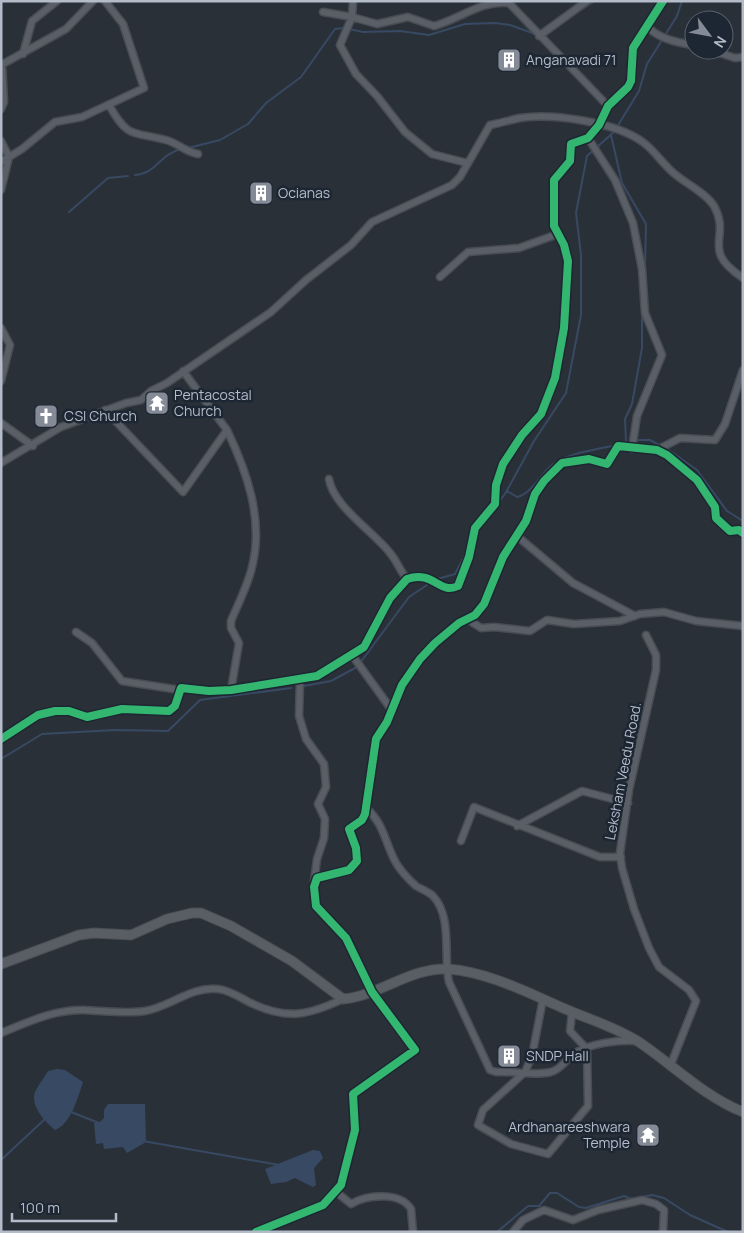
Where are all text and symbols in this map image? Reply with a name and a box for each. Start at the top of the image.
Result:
north arrow [684,10,734,60]
text: N [710,33,731,51]
building icon: Anganavadi 71 [496,47,522,73]
place label: Anganavadi 71 [526,50,616,69]
building icon: Ocianas [248,180,274,206]
place label: Ocianas [278,183,330,202]
place label: Pentacostal Church [174,385,252,420]
temple icon: Pentacostal Church [144,390,170,416]
church icon: CSI Church [33,403,59,429]
place label: CSI Church [64,406,137,425]
street label: Leksham Veedu Road. [600,700,645,842]
building icon: SNDP Hall [496,1043,522,1069]
place label: SNDP Hall [526,1046,589,1065]
place label: Ardhanareeshwara Temple [508,1117,630,1152]
temple icon: Ardhanareeshwara Temple [635,1122,661,1148]
scale bar [12,1190,116,1222]
text: 100 m [20,1197,60,1218]

